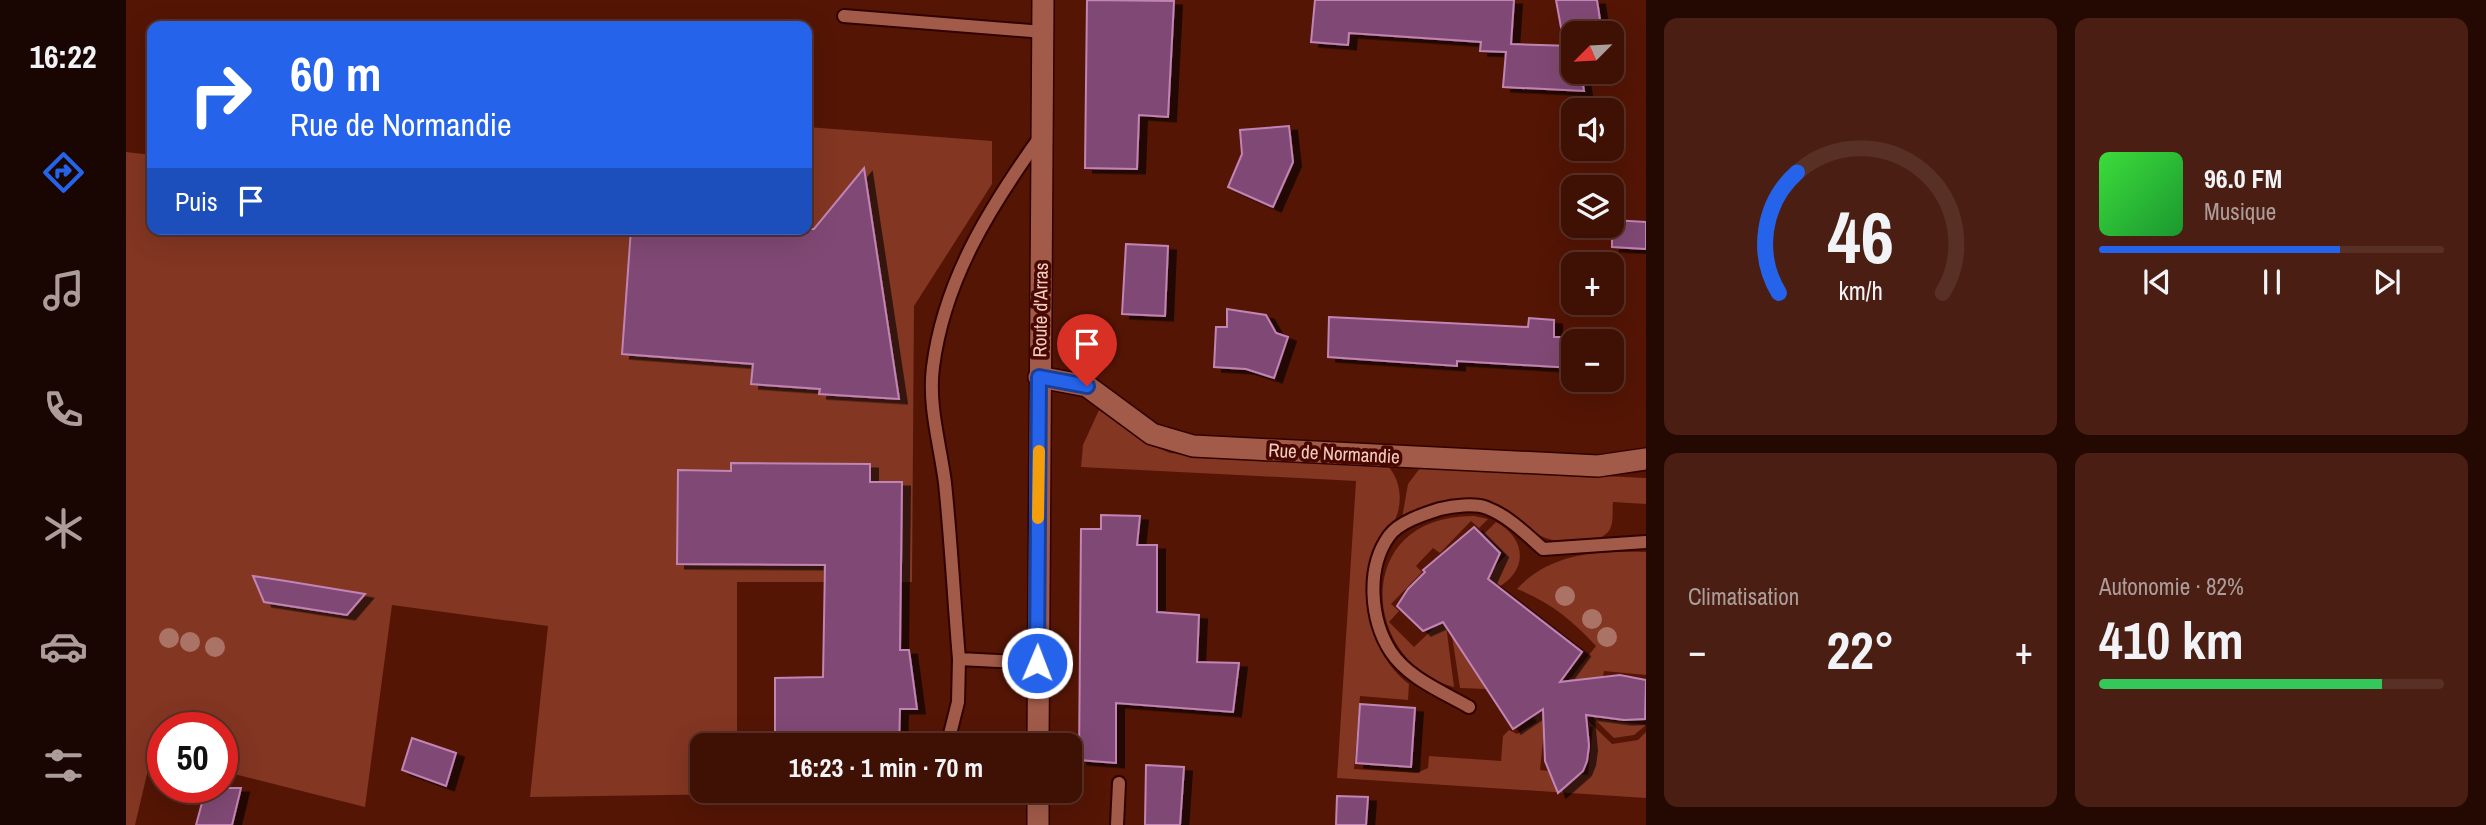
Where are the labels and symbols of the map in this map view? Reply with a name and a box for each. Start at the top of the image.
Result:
north arrow [1561,21,1624,84]
street label: Route d'Arras [1026,262,1054,358]
pin [1057,314,1117,386]
street label: Rue de Normandie [1268,437,1400,469]
position arrow [1000,626,1074,700]
speed limit sign: 50 [147,712,238,803]

